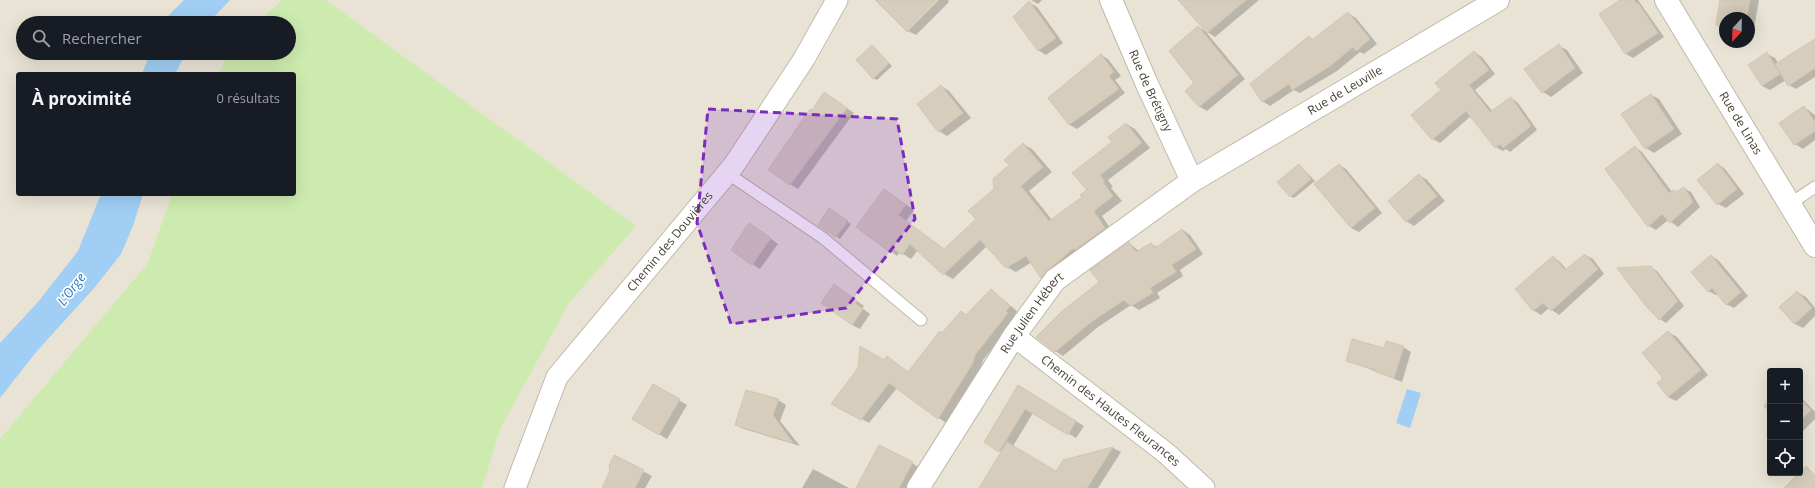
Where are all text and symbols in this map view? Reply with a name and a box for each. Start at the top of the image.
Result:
north arrow [1719,12,1755,48]
search box [16,16,296,60]
icon: search [30,27,52,49]
text: Rechercher [62,28,142,48]
street label: Rue de Brétigny [1125,47,1177,135]
street label: Rue de Leuville [1304,61,1385,119]
text: À proximité [32,87,131,110]
street label: Rue de Linas [1715,88,1767,158]
text: 0 résultats [216,89,280,107]
street label: Chemin des Douvières [623,187,717,295]
water label: L'Orge [53,268,90,309]
street label: Rue Julien Hébert [996,268,1067,357]
street label: Chemin des Hautes Fleurances [1037,351,1184,470]
map controls [1767,368,1803,476]
button: + [1767,368,1803,404]
button: − [1767,404,1803,440]
button: locate [1767,440,1803,476]

